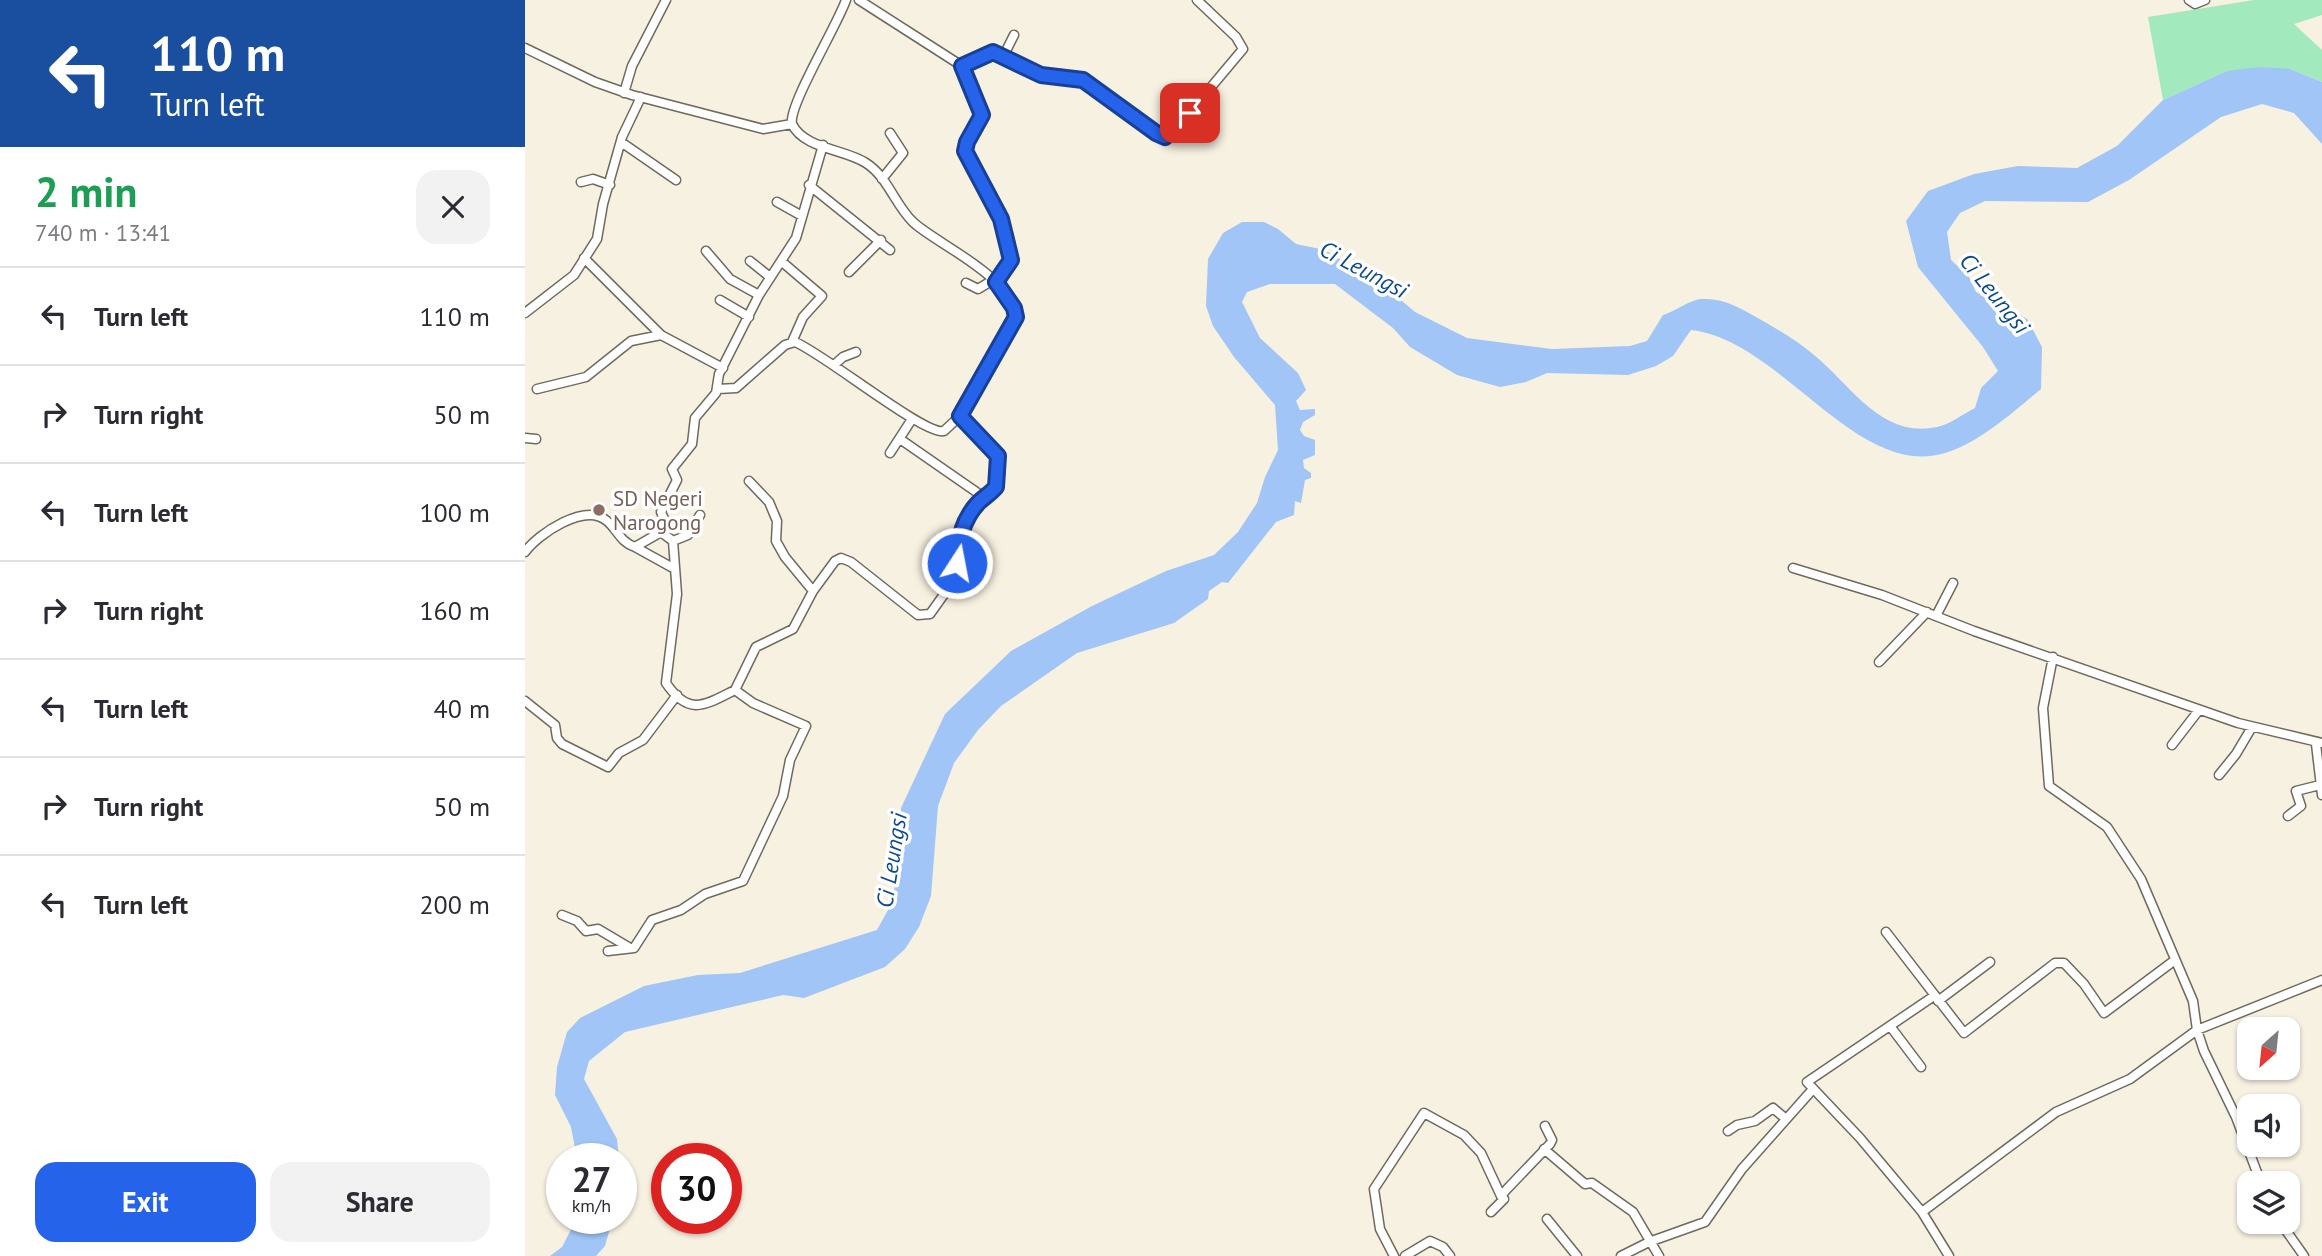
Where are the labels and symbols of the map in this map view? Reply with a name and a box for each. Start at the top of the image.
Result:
pin [1160,83,1220,143]
water label: Ci Leungsi [1315,234,1414,305]
water label: Ci Leungsi [1954,247,2037,340]
place label: SD Negeri Narogong [613,485,703,536]
marker: SD Negeri Narogong [591,502,607,518]
position arrow [920,526,994,600]
water label: Ci Leungsi [869,809,913,910]
north arrow [2237,1017,2299,1080]
speed limit sign: 30 [651,1143,742,1234]

